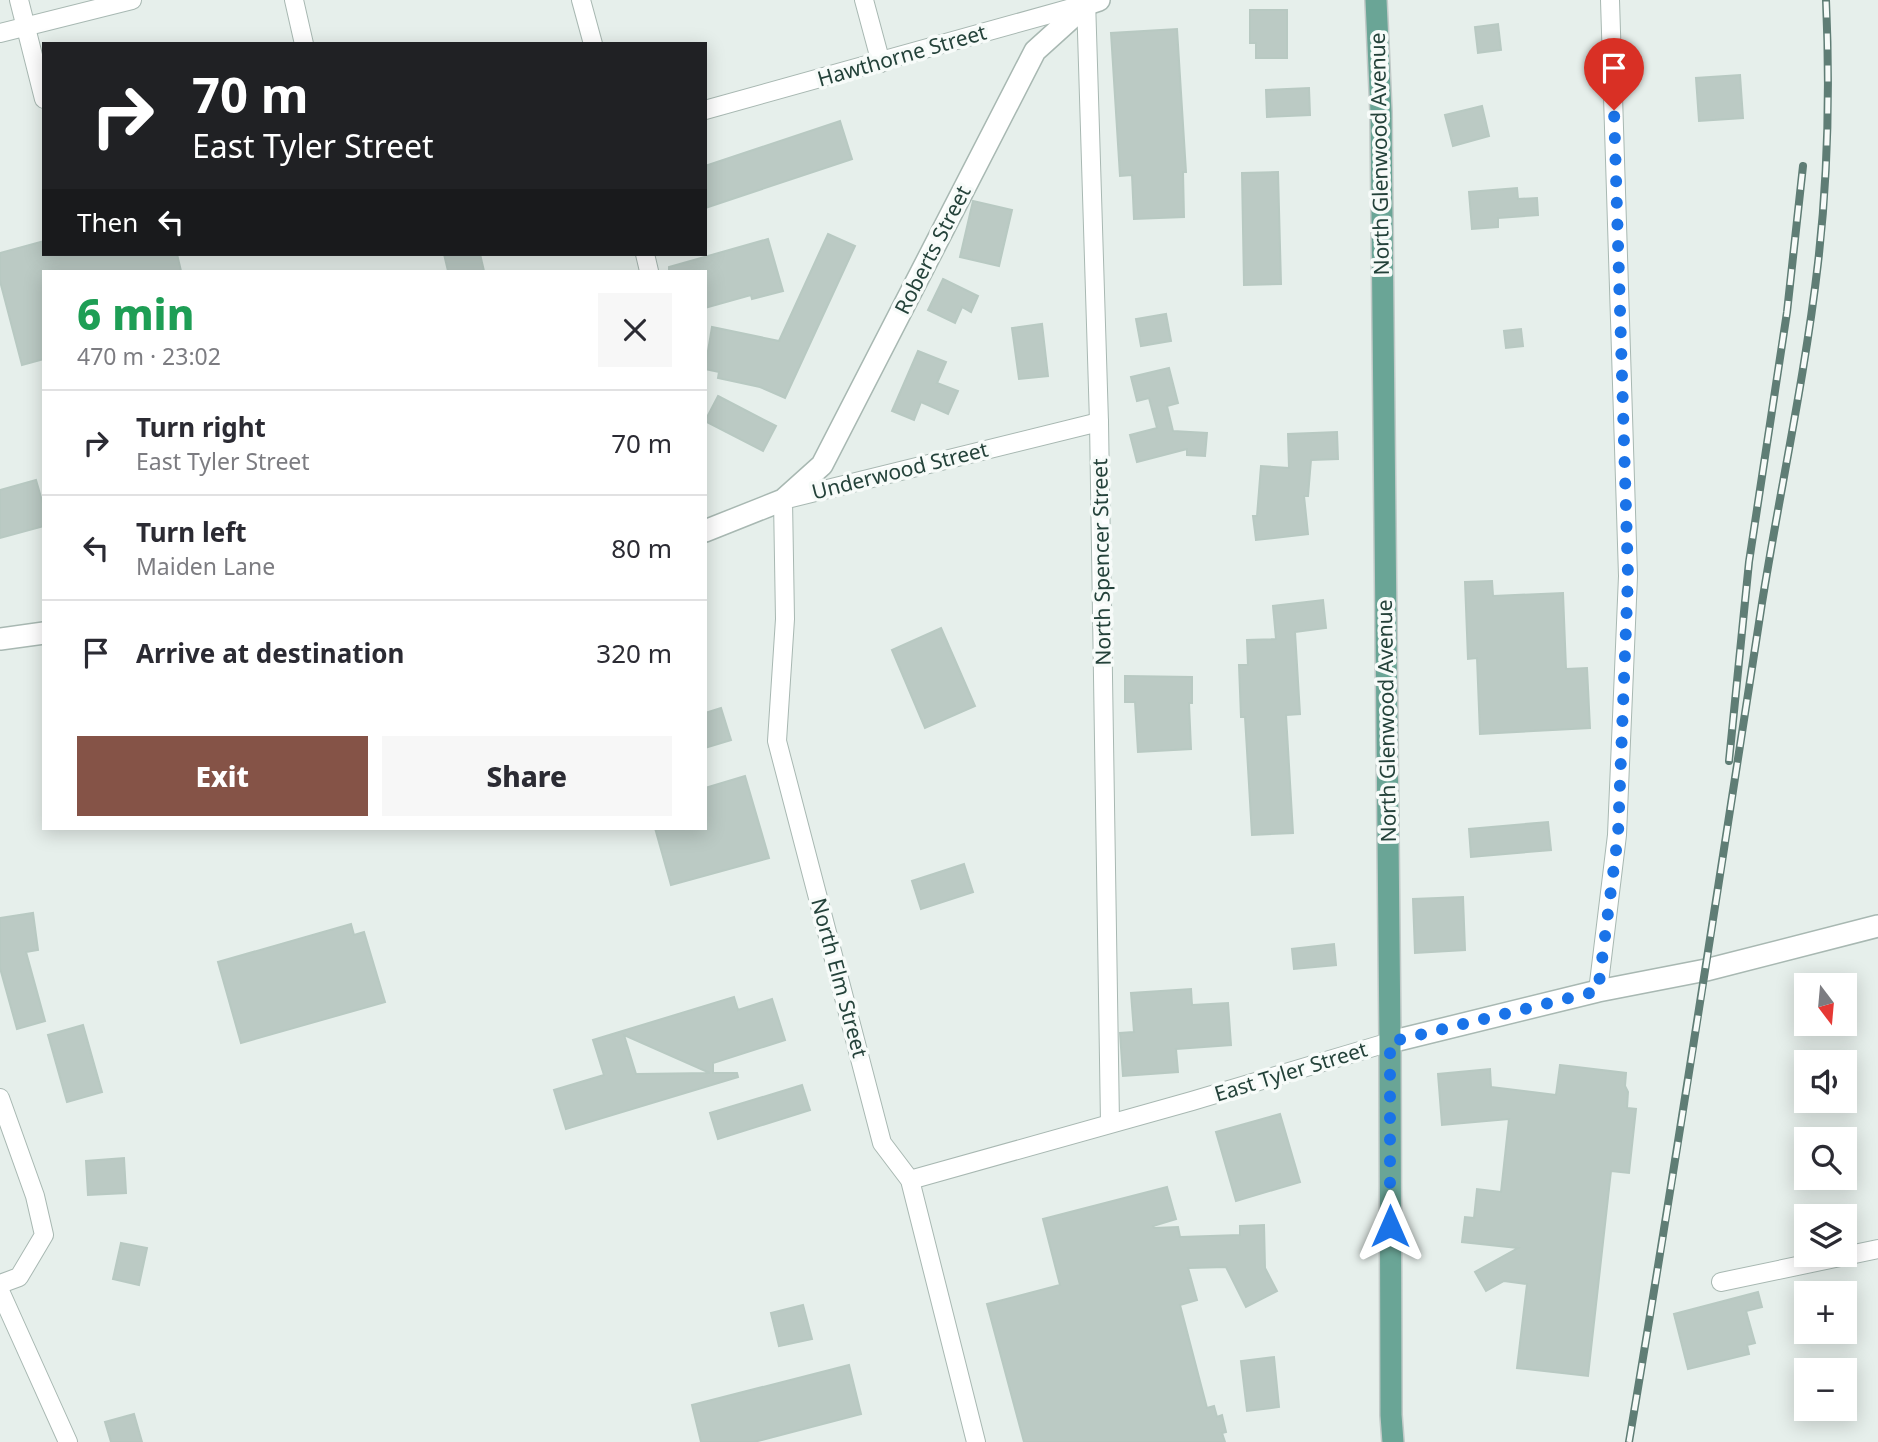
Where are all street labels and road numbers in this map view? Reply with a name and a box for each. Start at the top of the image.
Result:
street label: Hawthorne Street [814,17,990,93]
street label: North Glenwood Avenue [1363,32,1395,276]
street label: Roberts Street [888,180,977,319]
street label: Underwood Street [809,434,991,505]
street label: North Spencer Street [1085,458,1117,666]
street label: North Glenwood Avenue [1370,599,1402,843]
street label: North Elm Street [805,895,875,1061]
street label: East Tyler Street [1211,1034,1371,1108]

